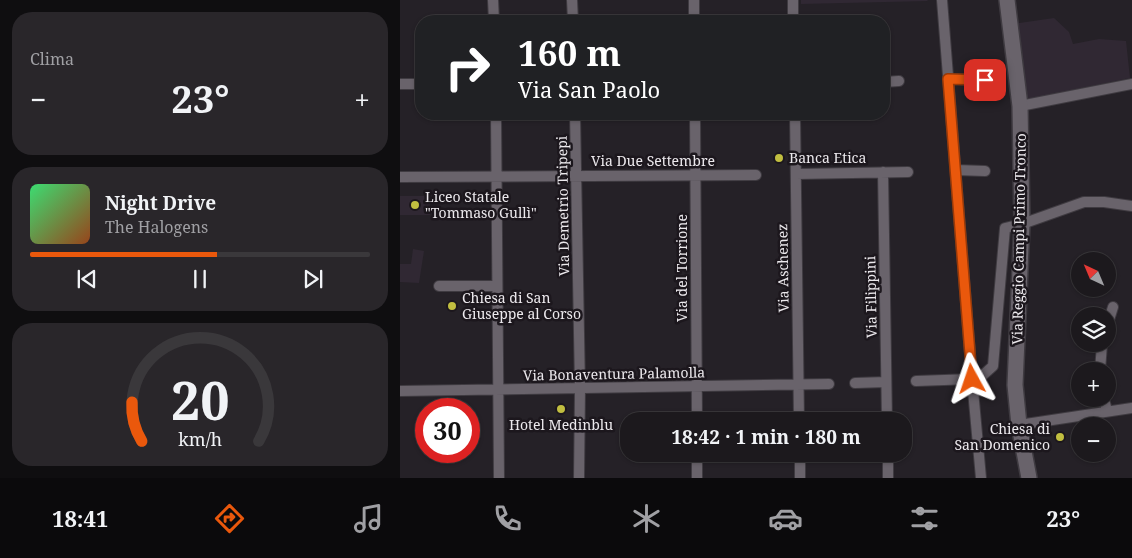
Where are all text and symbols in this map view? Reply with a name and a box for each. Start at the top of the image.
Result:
text: 160 m [518,29,621,76]
icon: right [435,35,500,100]
text: Clima [30,48,74,70]
pin [964,59,1006,101]
icon: arrive [971,66,999,94]
text: 23° [171,72,229,124]
text: Via San Paolo [518,74,660,104]
text: − [30,80,46,118]
text: + [354,80,370,118]
street label: Via Reggio Campi Primo Tronco [1007,133,1030,345]
street label: Via Demetrio Tripepi [552,135,573,276]
place label: Banca Etica [789,148,866,167]
street label: Via Due Settembre [591,151,715,170]
marker: Banca Etica [773,152,785,164]
place label: Liceo Statale "Tommaso Gullì" [425,187,537,222]
text: Night Drive [105,190,216,216]
marker: Liceo Statale "Tommaso Gullì" [409,199,421,211]
street label: Via del Torrione [672,214,691,322]
text: The Halogens [105,216,208,238]
street label: Via Aschenez [772,224,793,312]
north arrow [1071,252,1116,298]
map controls [1071,252,1116,462]
street label: Via Filippini [860,255,881,338]
icon: previous [73,265,101,293]
icon: pause [186,265,214,293]
icon: next [299,265,327,293]
place label: Chiesa di San Giuseppe al Corso [462,288,581,323]
marker: Chiesa di San Giuseppe al Corso [446,300,458,312]
button: layers [1071,307,1116,352]
position arrow [945,352,997,404]
street label: Via Bonaventura Palamolla [523,362,705,385]
button: + [1071,362,1116,407]
text: 20 [171,364,229,435]
speed limit sign: 30 [415,398,480,463]
marker: Hotel Medinblu [555,403,567,415]
place label: Hotel Medinblu [509,415,613,434]
button: − [1071,417,1116,462]
place label: Chiesa di San Domenico [954,419,1051,454]
text: 18:42 · 1 min · 180 m [671,424,861,450]
text: km/h [178,427,222,451]
marker: Chiesa di San Domenico [1054,431,1066,443]
icon: directions [212,501,247,536]
icon: music [351,501,386,536]
icon: phone [490,501,525,536]
icon: climate [629,501,664,536]
icon: car [768,501,803,536]
icon: filters [907,501,942,536]
text: 18:41 [52,503,108,533]
text: 23° [1046,503,1080,533]

